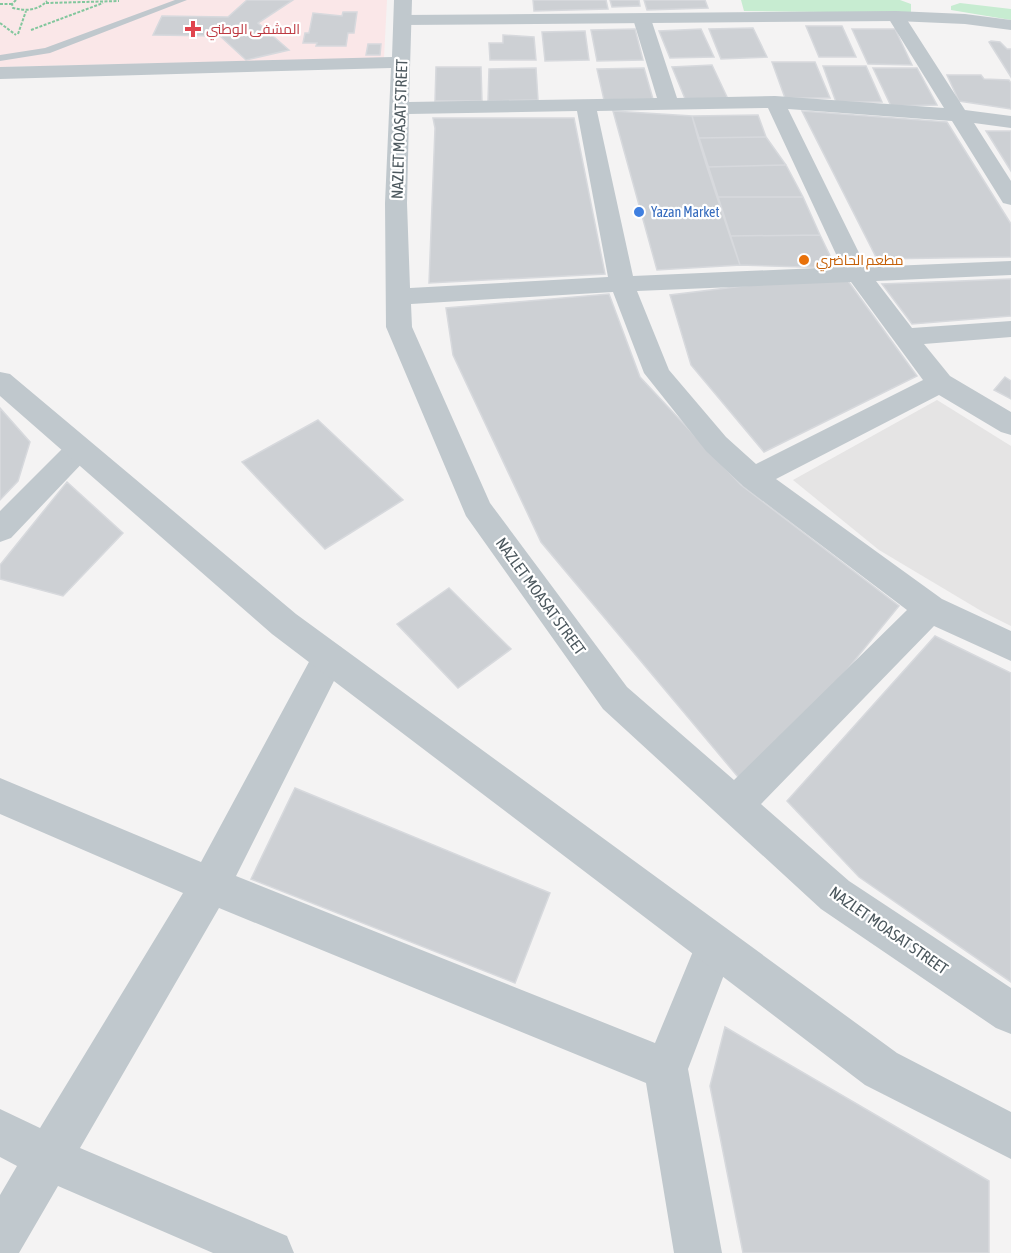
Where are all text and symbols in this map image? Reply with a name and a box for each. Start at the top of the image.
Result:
marker: المشفى الوطني [184,20,202,38]
place label: المشفى الوطني [206,21,300,41]
street label: NAZLET MOASAT STREET [388,59,410,199]
place label: Yazan Market [651,204,719,220]
marker: Yazan Market [632,205,646,219]
place label: مطعم الحاضري [816,252,903,272]
marker: مطعم الحاضري [797,253,811,267]
street label: NAZLET MOASAT STREET [493,534,589,658]
street label: NAZLET MOASAT STREET [826,882,952,978]

